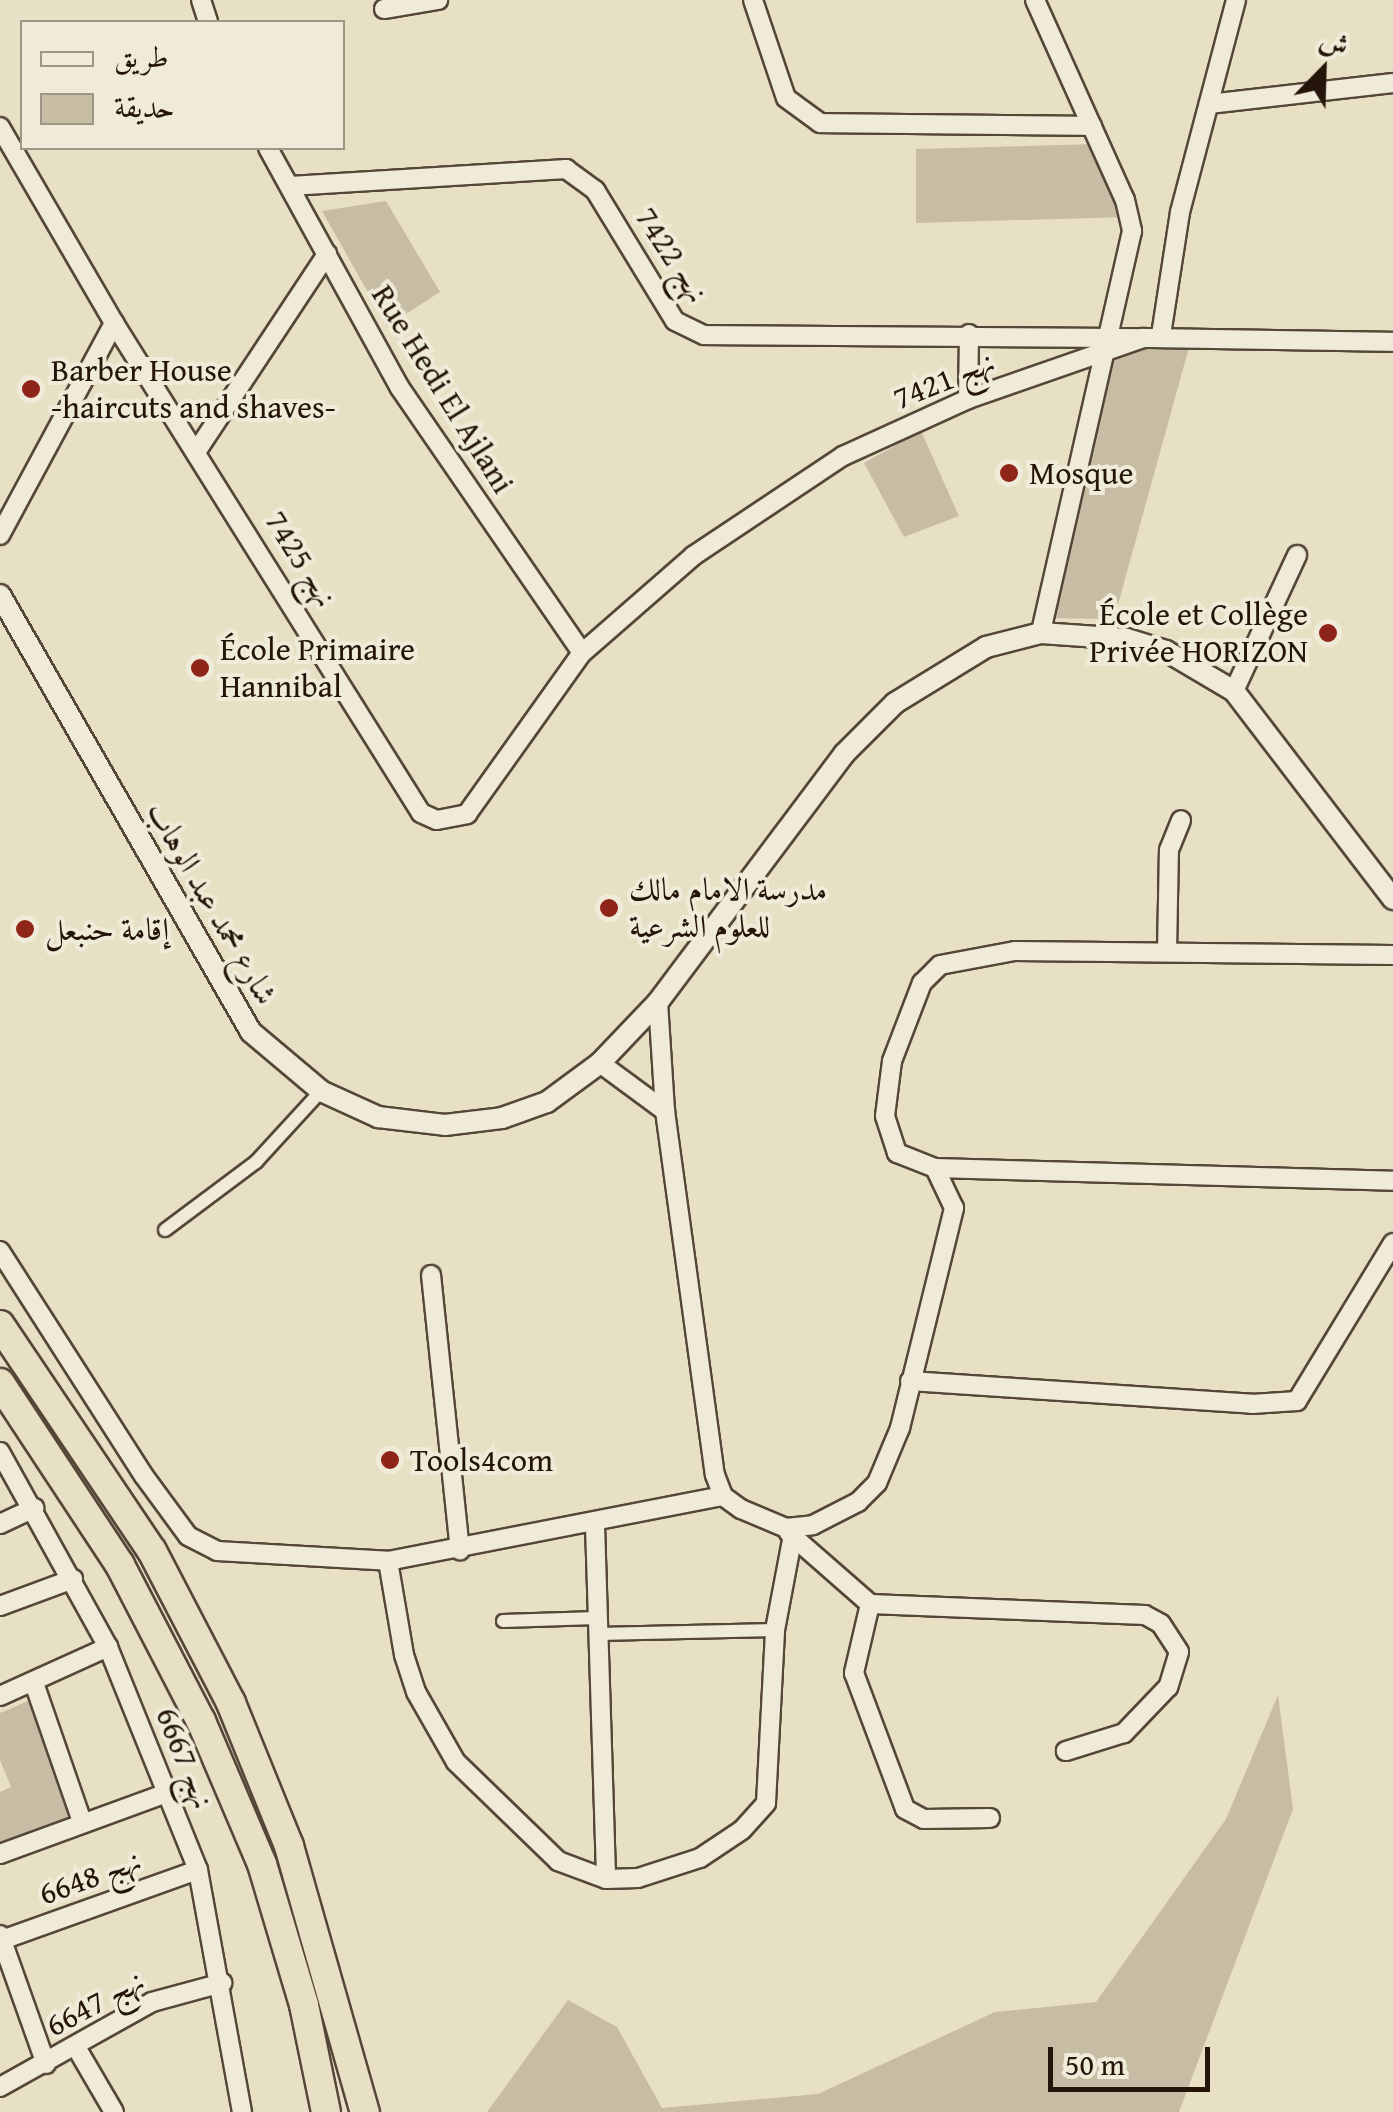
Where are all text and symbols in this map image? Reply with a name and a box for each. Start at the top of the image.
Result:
text: ش [1314,18,1356,66]
legend [20,20,345,150]
north arrow [1273,20,1373,120]
text: طريق [114,34,169,78]
text: حديقة [114,84,175,128]
street label: نهج 7422 [627,200,717,310]
street label: Rue Hedi El Ajlani [364,278,522,500]
street label: نهج 7421 [888,342,1000,418]
place label: Barber House -haircuts and shaves- [51,352,336,427]
marker: Barber House -haircuts and shaves- [20,378,42,400]
place label: Mosque [1029,454,1133,492]
marker: Mosque [998,462,1020,484]
street label: نهج 7425 [257,504,345,614]
place label: École et Collège Privée HORIZON [1089,596,1308,671]
marker: École et Collège Privée HORIZON [1317,622,1339,644]
place label: École Primaire Hannibal [220,631,415,706]
marker: École Primaire Hannibal [189,657,211,679]
street label: شارع محمد عبد الوهاب [138,795,286,1011]
place label: مدرسة الامام مالك للعلوم الشرعية [629,871,827,946]
marker: مدرسة الامام مالك للعلوم الشرعية [598,897,620,919]
place label: إقامة حنبعل [45,910,169,948]
marker: إقامة حنبعل [14,918,36,940]
place label: Tools4com [410,1441,553,1479]
marker: Tools4com [379,1449,401,1471]
street label: نهج 6667 [147,1702,223,1814]
street label: نهج 6648 [34,1841,146,1913]
street label: نهج 6647 [39,1961,151,2045]
scale bar [1053,2027,1216,2089]
text: 50 m [1065,2042,1125,2086]

